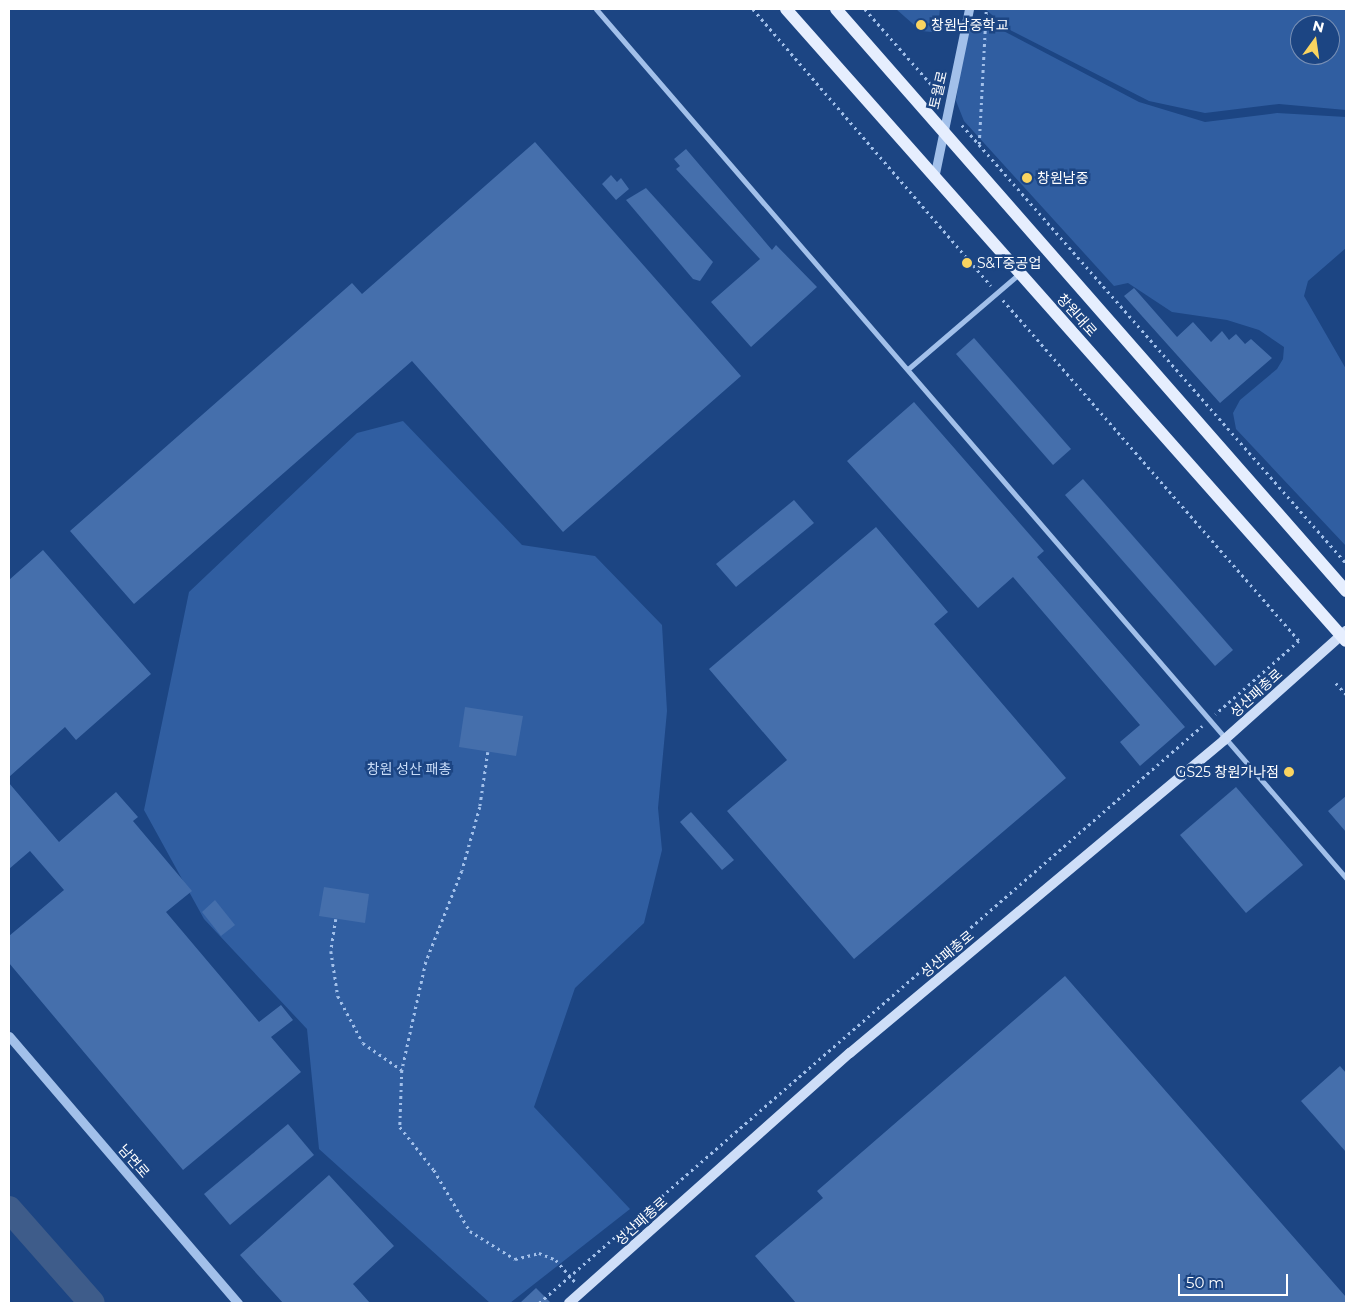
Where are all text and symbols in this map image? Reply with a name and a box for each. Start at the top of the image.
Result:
north arrow [1290,15,1340,65]
text: N [1311,16,1326,37]
place label: 창원남중학교 [931,17,1008,33]
marker: 창원남중학교 [915,19,927,31]
street label: 토월로 [925,69,951,111]
place label: 창원남중 [1037,170,1089,186]
marker: 창원남중 [1021,172,1033,184]
place label: S&T중공업 [977,255,1041,271]
marker: S&T중공업 [961,257,973,269]
street label: 창원대로 [1054,290,1100,340]
street label: 성산패총로 [1226,665,1286,721]
park label: 창원 성산 패총 [367,761,451,777]
place label: GS25 창원가나점 [1176,764,1279,780]
marker: GS25 창원가나점 [1283,766,1295,778]
street label: 성산패총로 [917,927,977,981]
street label: 남면로 [115,1141,153,1181]
street label: 성산패총로 [611,1193,671,1249]
scale bar [1180,1264,1290,1296]
text: 50 m [1186,1273,1224,1292]

